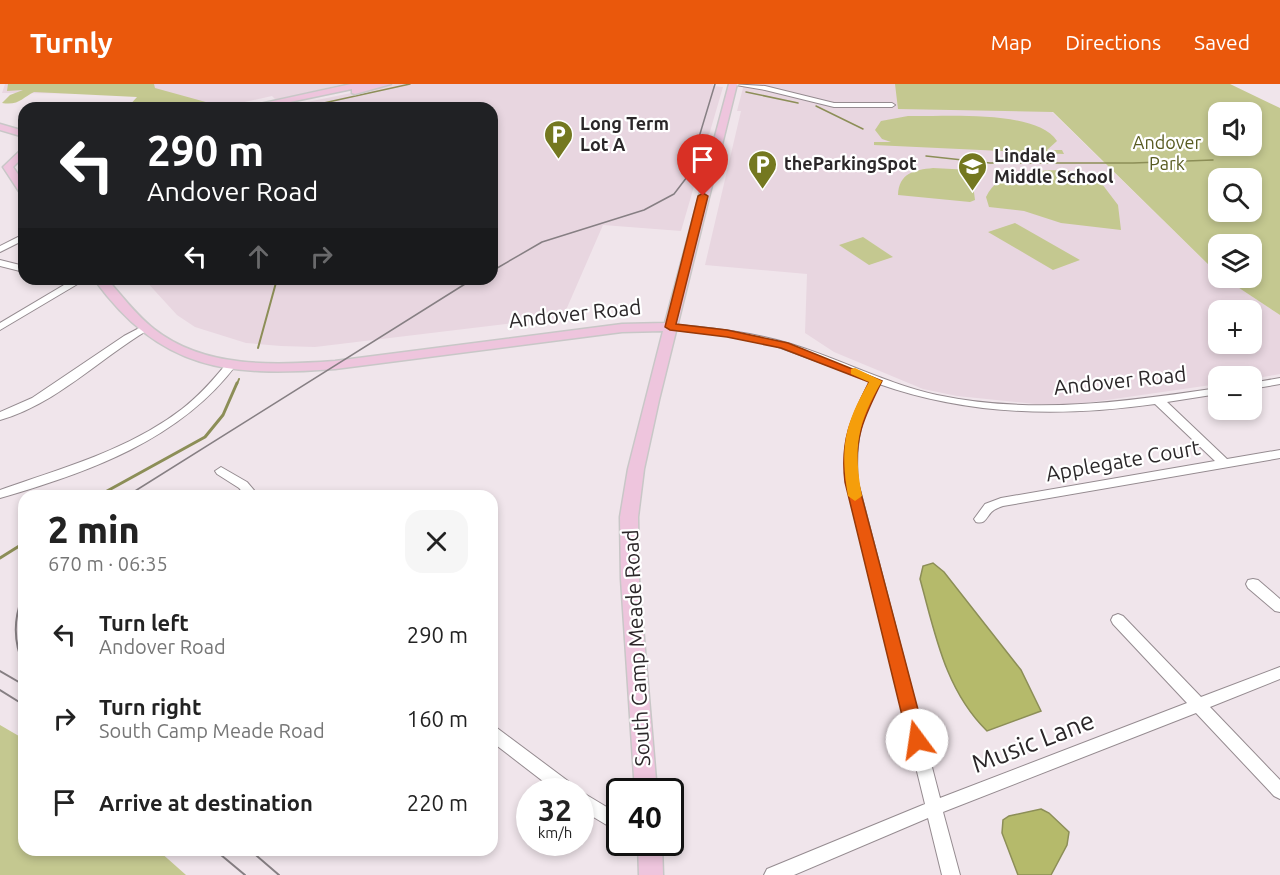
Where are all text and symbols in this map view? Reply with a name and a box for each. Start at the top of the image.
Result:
text: Turnly [30,27,113,58]
text: Map [991,30,1032,54]
text: Directions [1065,30,1161,54]
text: Saved [1194,30,1250,54]
map controls [1208,102,1262,420]
button: sound [1208,102,1262,156]
place label: Long Term Lot A [580,113,669,154]
parking icon: Long Term Lot A [543,118,575,160]
icon: left [48,126,126,204]
text: 290 m [147,127,264,174]
park label: Andover Park [1133,132,1201,173]
pin [677,134,728,196]
icon: arrive [686,143,719,176]
place label: Lindale Middle School [994,145,1114,186]
parking icon: theParkingSpot [747,148,779,190]
school or university icon: Lindale Middle School [957,150,989,192]
place label: theParkingSpot [784,153,917,173]
button: search [1208,168,1262,222]
text: Andover Road [147,176,318,206]
button: layers [1208,234,1262,288]
icon: left [179,240,212,273]
icon: ahead [242,240,275,273]
icon: right [305,240,338,273]
street label: Andover Road [507,294,642,332]
button: + [1208,300,1262,354]
street label: Andover Road [1052,361,1187,399]
button: − [1208,366,1262,420]
street label: Applegate Court [1044,435,1202,485]
text: 2 min [48,509,140,550]
button: close [405,510,468,573]
street label: South Camp Meade Road [618,529,654,767]
text: 670 m · 06:35 [48,552,168,575]
text: Turn left [99,610,189,635]
icon: left [48,618,81,651]
text: 290 m [407,622,468,647]
text: Andover Road [99,635,226,658]
text: Turn right [99,694,201,719]
icon: right [48,702,81,735]
street label: Music Lane [967,705,1098,778]
text: 160 m [407,706,468,731]
position arrow [885,708,949,772]
text: South Camp Meade Road [99,719,325,742]
speed limit sign: 40 [606,778,684,856]
icon: arrive [48,786,81,819]
text: Arrive at destination [99,790,313,815]
text: 220 m [407,790,468,815]
text: 32 [538,793,572,827]
text: km/h [538,824,572,841]

